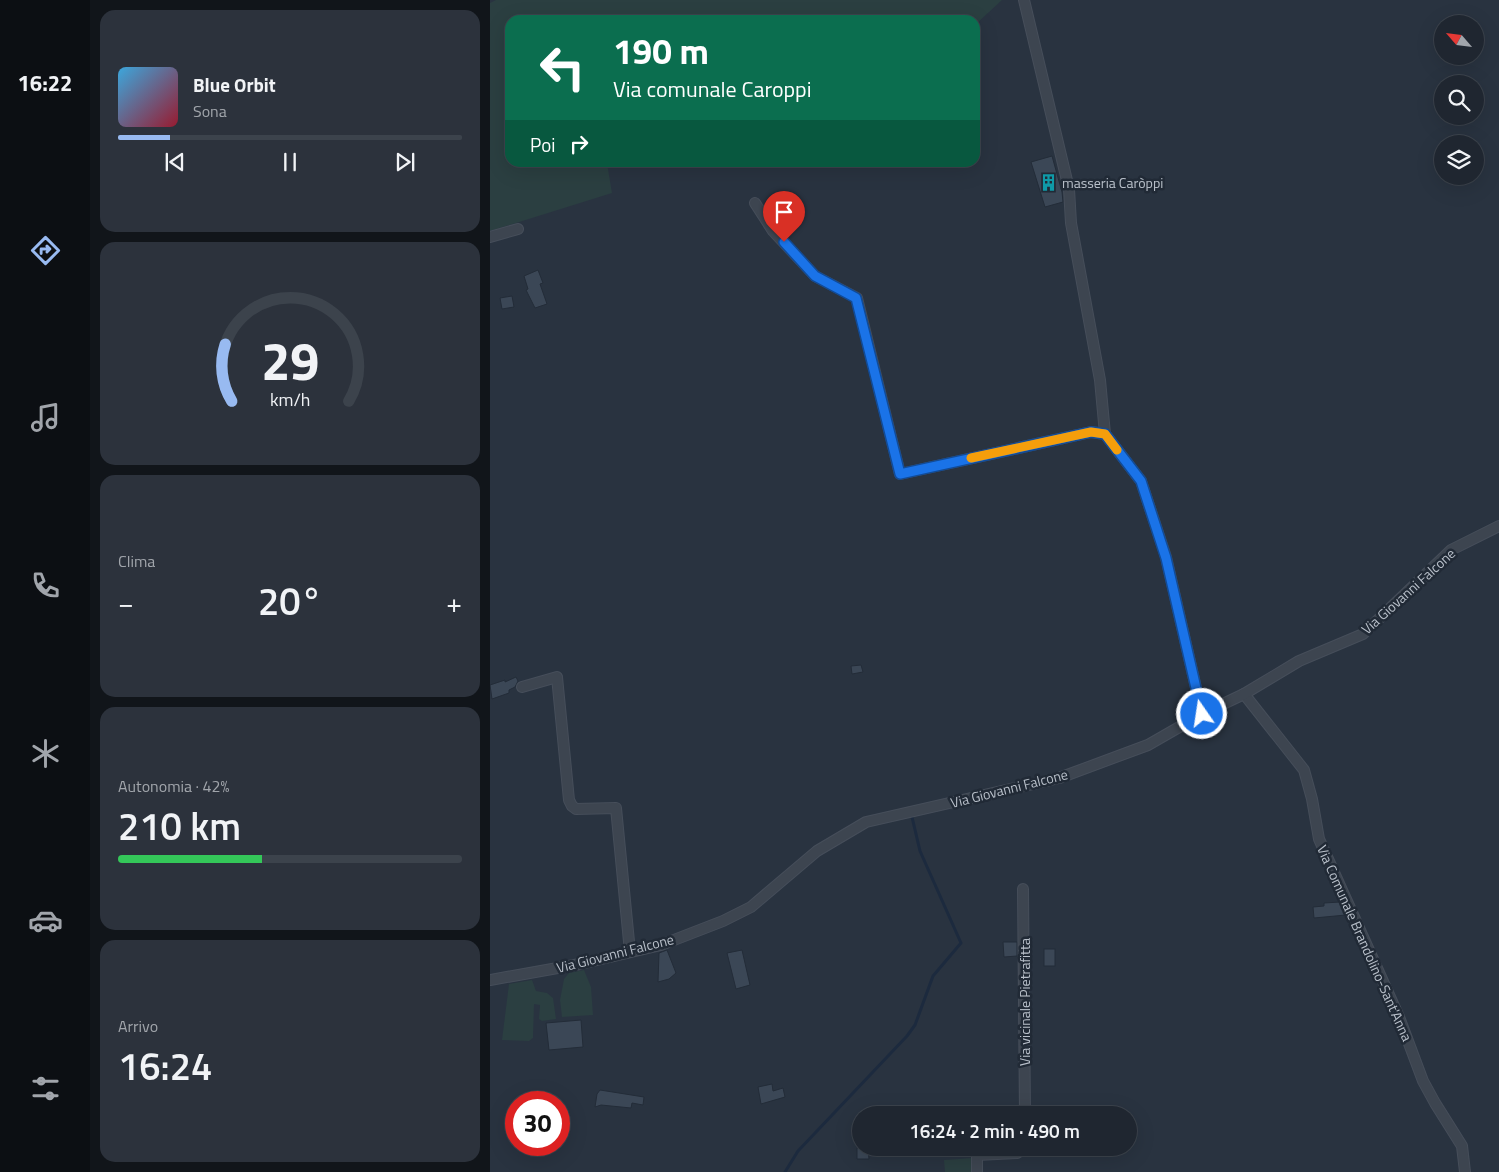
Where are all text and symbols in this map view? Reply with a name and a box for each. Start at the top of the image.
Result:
north arrow [1434,15,1484,65]
map controls [1434,15,1484,185]
text: 190 m [613,24,709,78]
icon: left [530,35,595,100]
text: 16:22 [18,66,72,100]
text: Blue Orbit [193,70,276,99]
text: Via comunale Caroppi [613,72,812,106]
button: search [1434,75,1484,125]
text: Sona [193,99,227,123]
text: Poi [530,130,555,159]
icon: right [565,130,593,158]
button: layers [1434,135,1484,185]
icon: previous [161,148,189,176]
icon: pause [276,148,304,176]
icon: next [391,148,419,176]
building icon: masseria Caròppi [1038,172,1058,192]
place label: masseria Caròppi [1062,172,1163,193]
pin [763,191,805,242]
icon: arrive [770,198,798,226]
icon: directions [28,233,63,268]
text: 29 [261,321,319,400]
text: km/h [270,386,310,413]
icon: music [28,400,63,435]
street label: Via Giovanni Falcone [1356,543,1460,639]
text: Clima [118,549,155,573]
icon: phone [28,568,63,603]
text: 20° [258,572,322,630]
text: − [118,581,134,624]
text: + [446,581,462,624]
position arrow [1175,687,1227,739]
icon: climate [28,736,63,771]
street label: Via Giovanni Falcone [948,763,1070,813]
text: Autonomia · 42% [118,774,229,798]
text: 210 km [118,797,241,855]
street label: Via Comunale Brandolino-Sant'Anna [1312,842,1418,1044]
icon: car [28,903,63,938]
street label: Via Giovanni Falcone [554,928,676,978]
street label: Via vicinale Pietrafitta [1014,938,1035,1066]
text: Arrivo [118,1014,158,1038]
text: 16:24 [118,1037,212,1095]
icon: filters [28,1071,63,1106]
speed limit sign: 30 [505,1091,570,1156]
text: 16:24 · 2 min · 490 m [909,1116,1080,1145]

